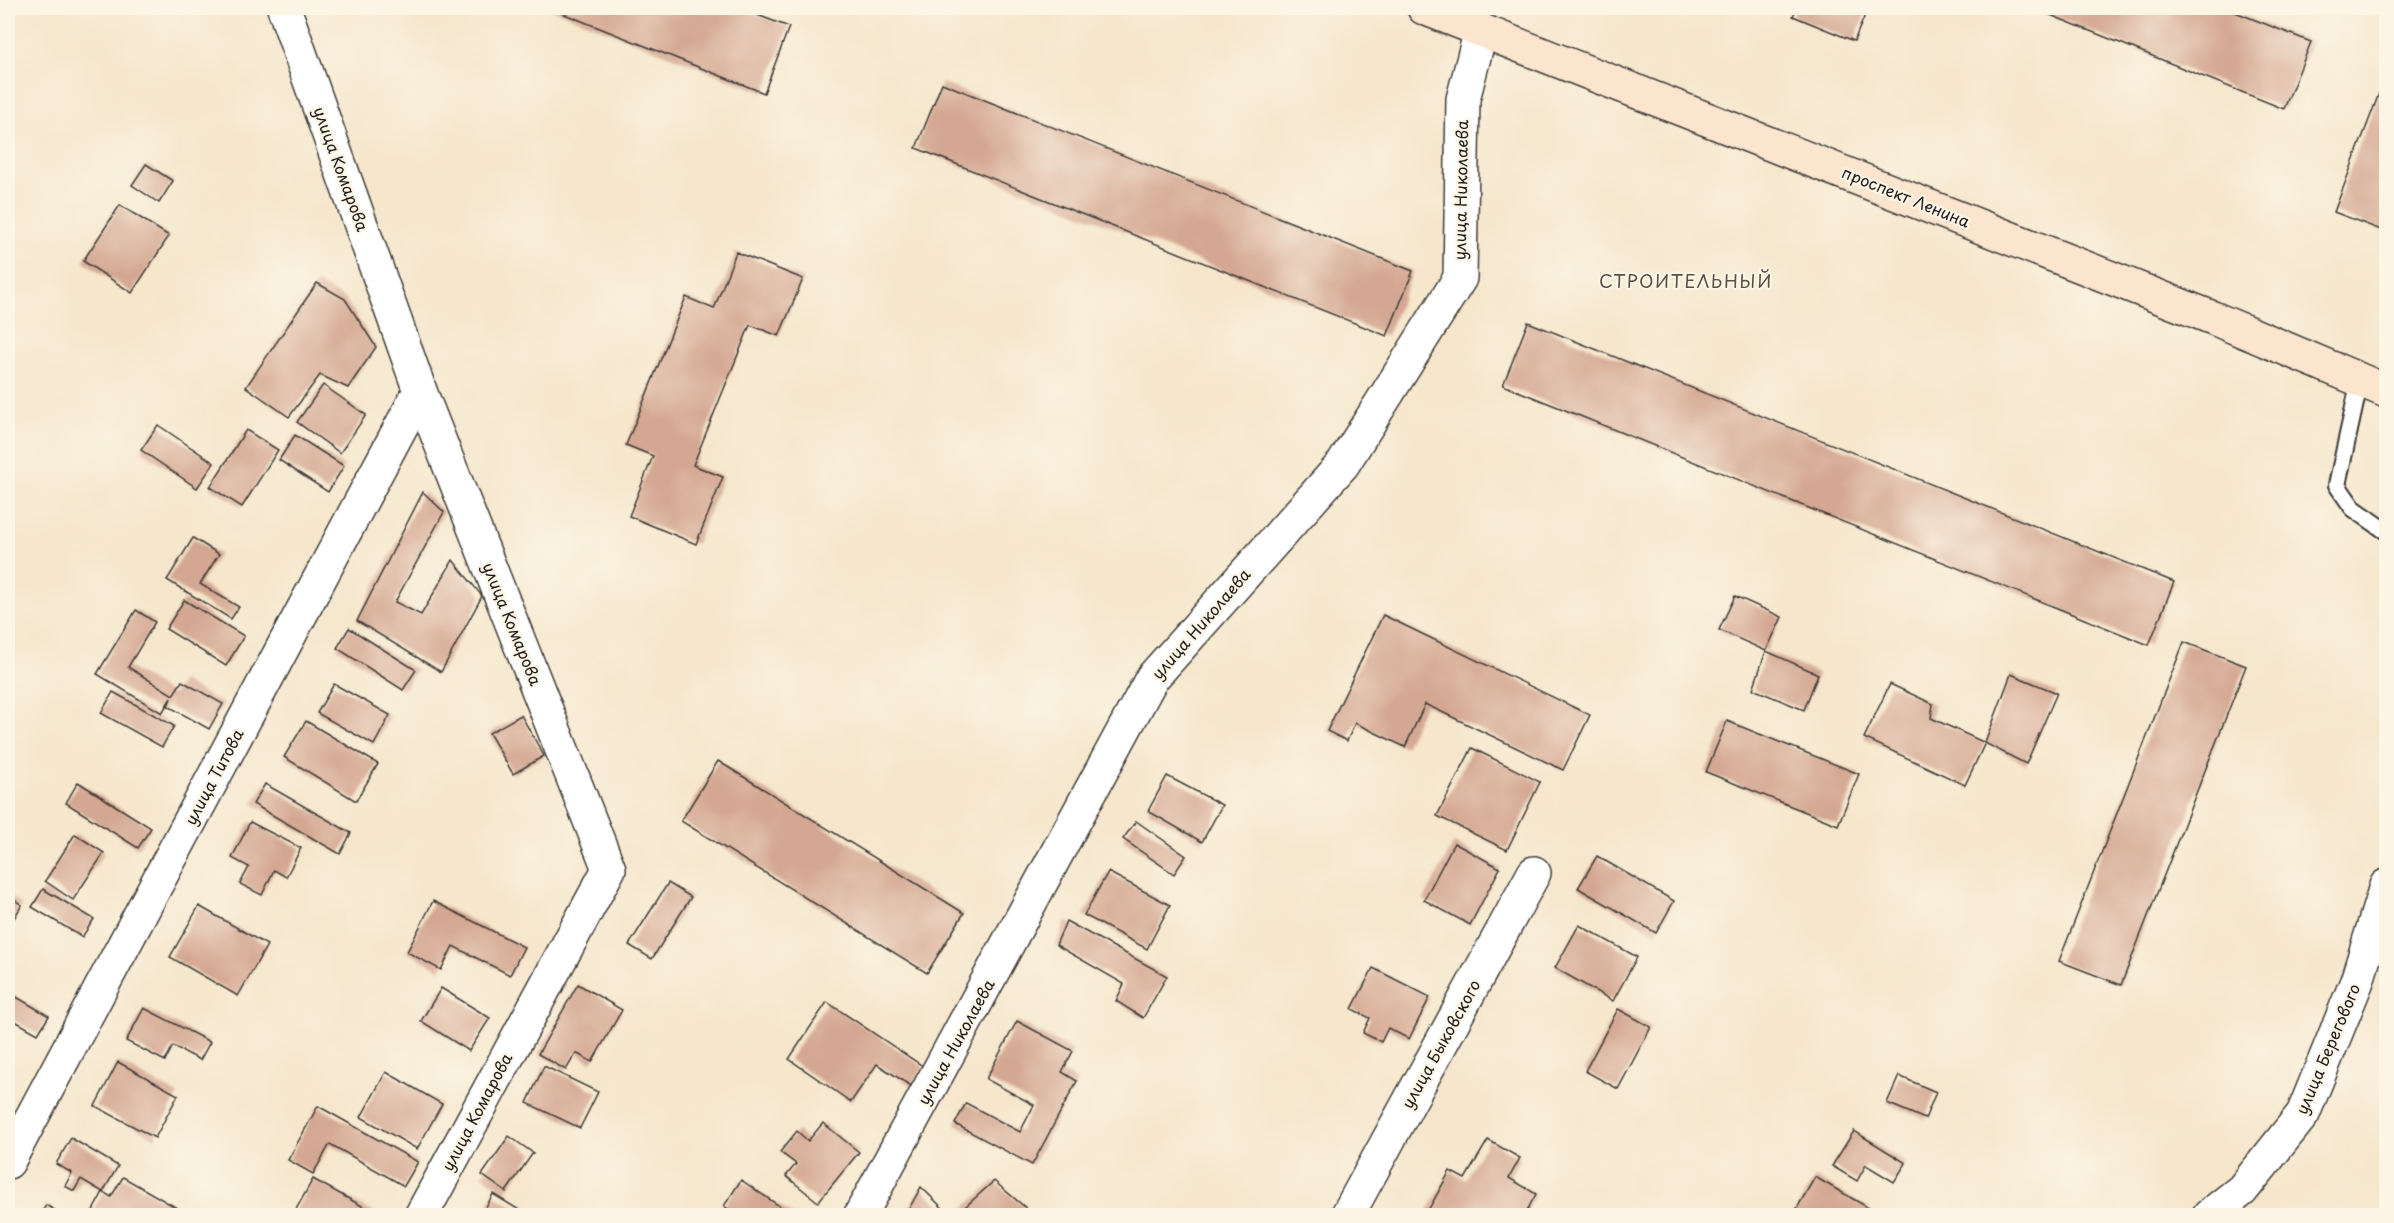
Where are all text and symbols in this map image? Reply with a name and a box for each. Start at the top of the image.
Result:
street label: улица Комарова [308,103,376,234]
street label: улица Николаева [1447,120,1473,260]
street label: проспект Ленина [1839,159,1974,233]
district label: СТРОИТЕЛЬНЫЙ [1599,267,1773,294]
street label: улица Комарова [477,559,549,689]
street label: улица Николаева [1145,563,1255,684]
street label: улица Титова [178,724,249,829]
street label: улица Николаева [911,974,1000,1109]
street label: улица Быковского [1395,975,1486,1112]
street label: улица Берегового [2289,980,2365,1118]
street label: улица Комарова [435,1048,517,1175]

